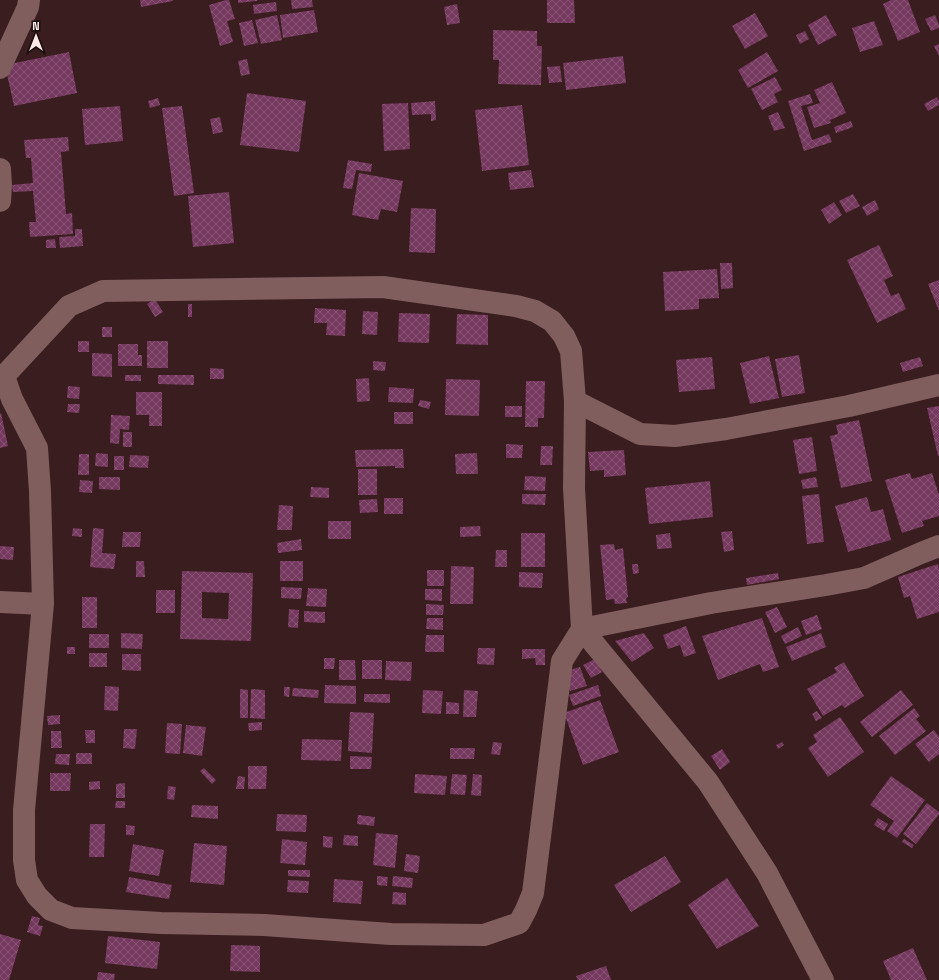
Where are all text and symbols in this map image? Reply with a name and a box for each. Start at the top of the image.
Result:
north arrow [16,16,56,56]
text: N [32,19,40,33]

